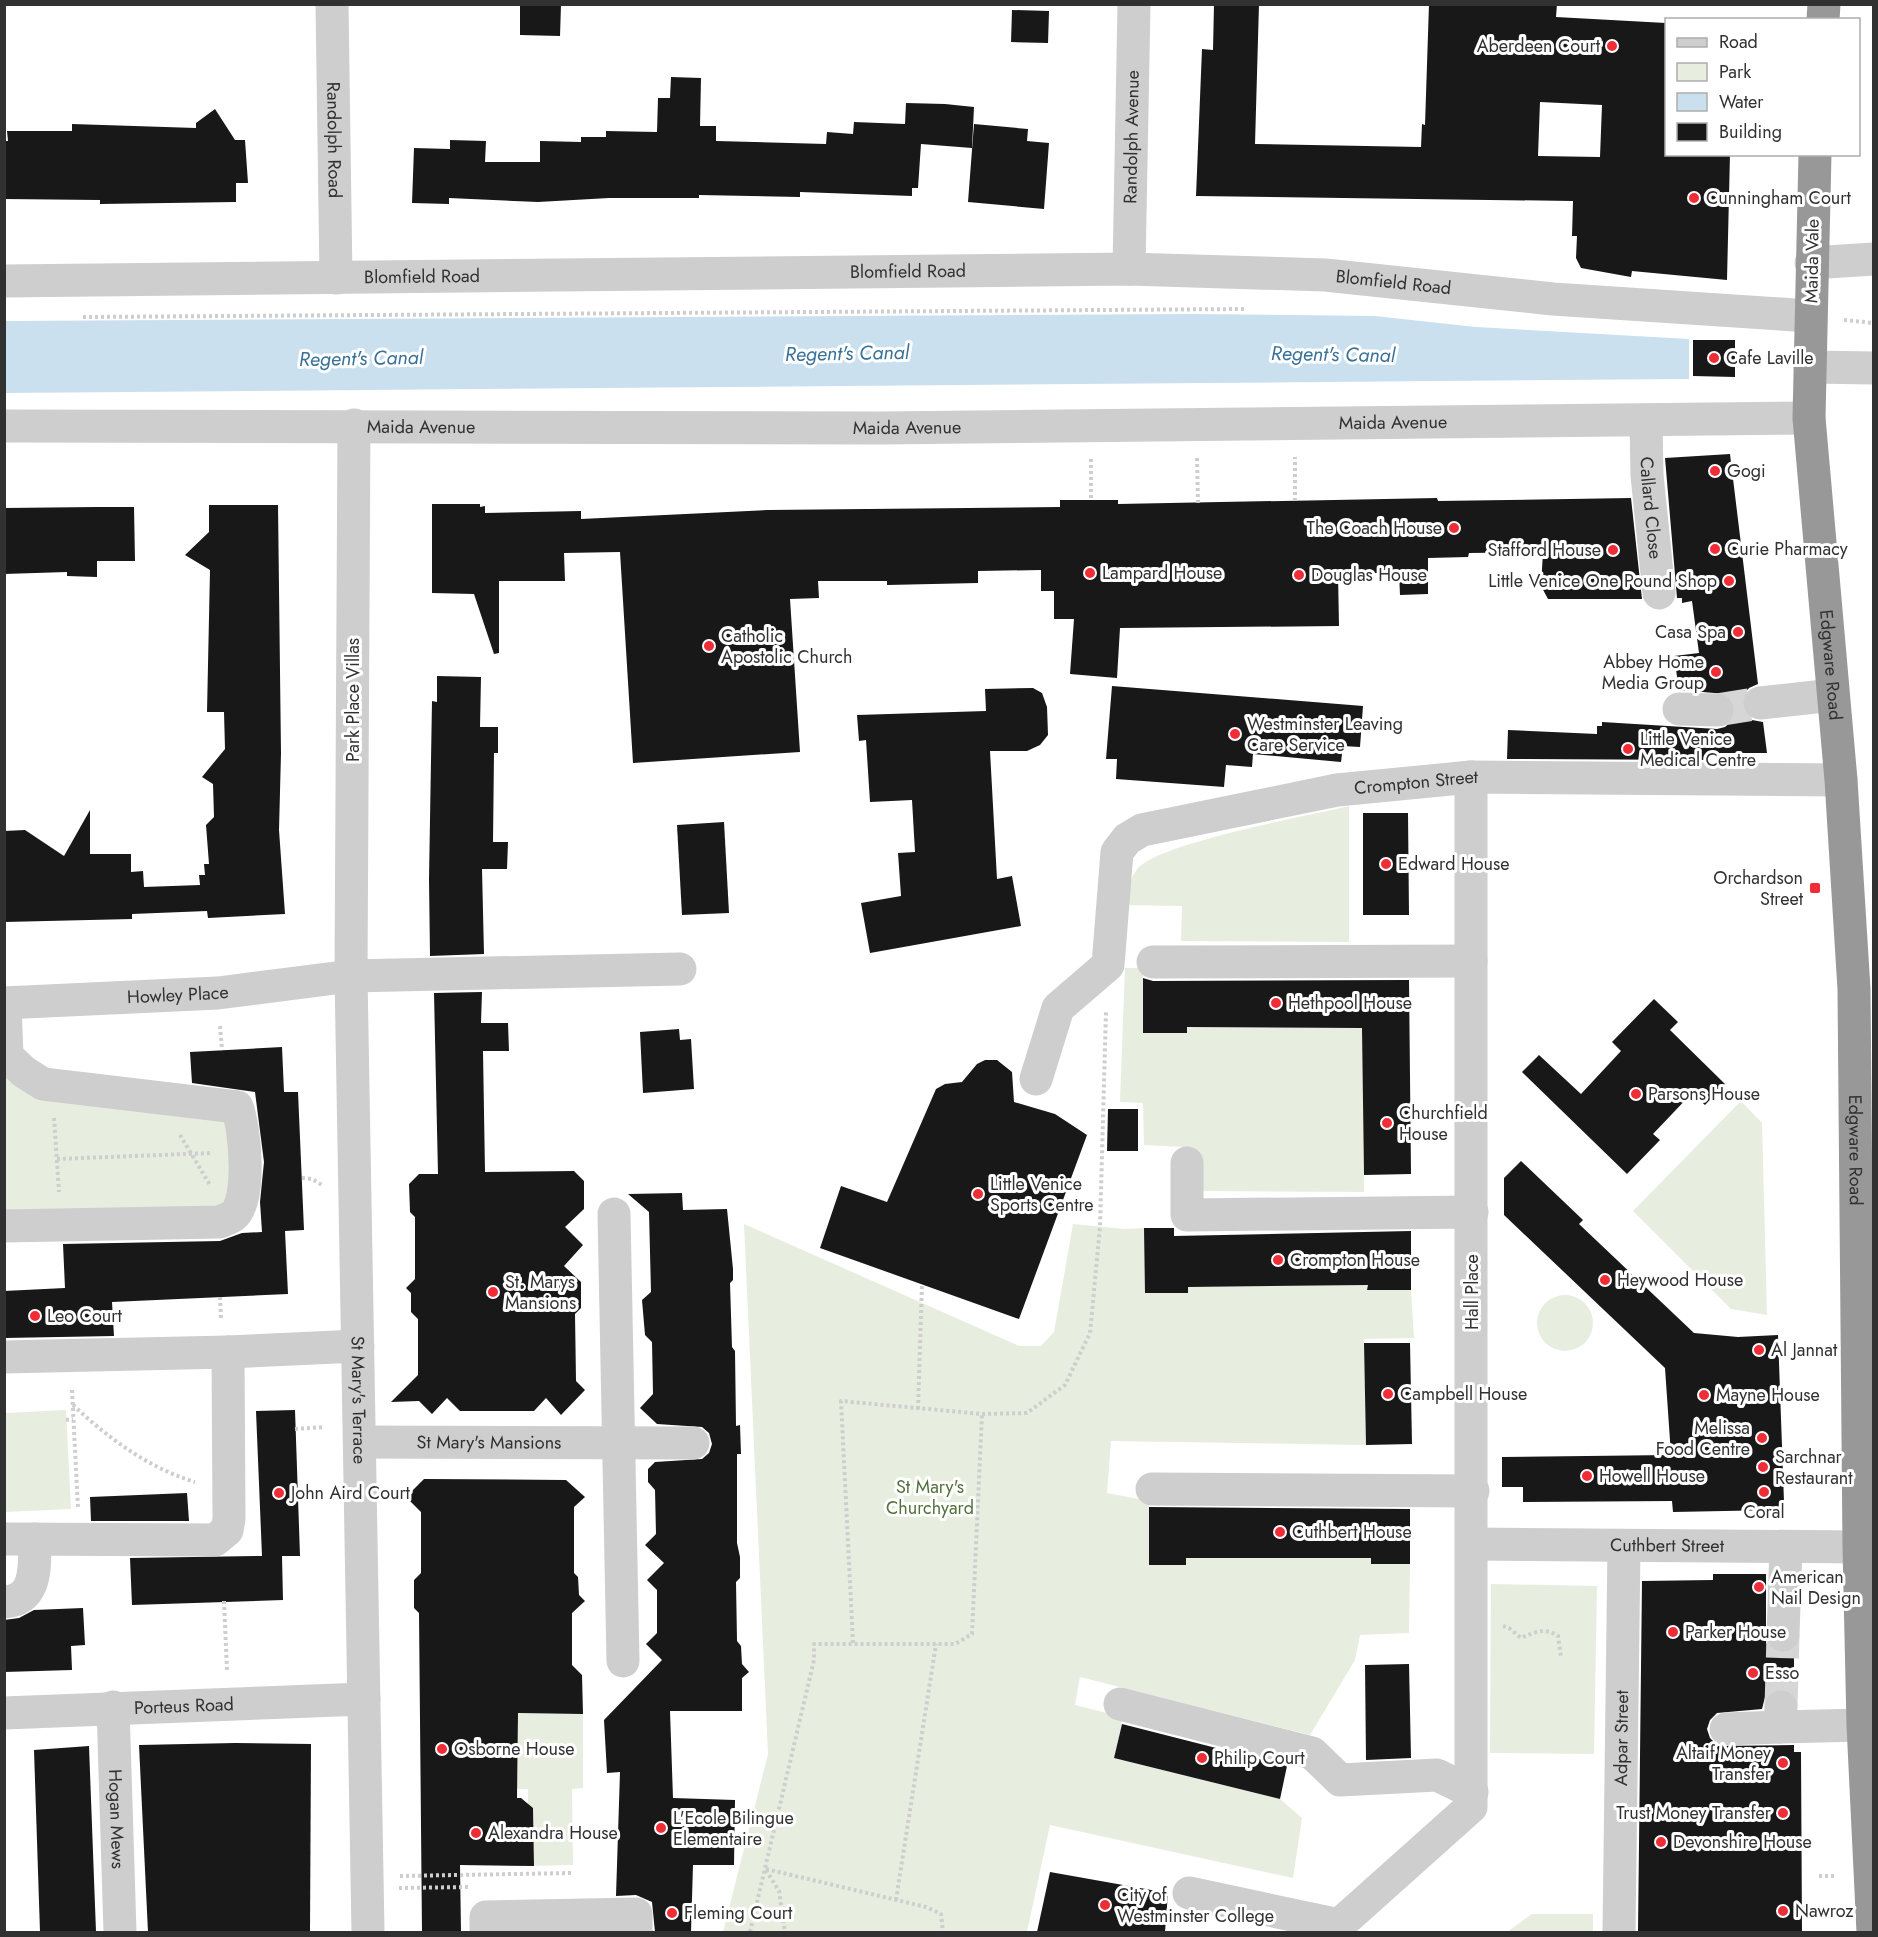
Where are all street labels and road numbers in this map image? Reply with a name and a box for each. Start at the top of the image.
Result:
street label: Randolph Avenue [1117,70,1146,204]
street label: Randolph Road [320,82,348,198]
street label: Maida Vale [1798,219,1826,303]
street label: Blomfield Road [850,258,966,285]
street label: Blomfield Road [364,263,480,290]
street label: Blomfield Road [1334,263,1452,301]
street label: Maida Avenue [1339,409,1447,436]
street label: Maida Avenue [367,414,475,440]
street label: Maida Avenue [853,414,961,441]
street label: Callard Close [1634,456,1668,560]
street label: Edgware Road [1813,609,1849,721]
street label: Park Place Villas [340,638,366,762]
street label: Crompton Street [1353,764,1479,801]
street label: Howley Place [126,979,230,1010]
street label: Edgware Road [1842,1095,1869,1206]
street label: Hall Place [1459,1254,1485,1330]
street label: St Mary's Terrace [344,1336,373,1464]
street label: St Mary's Mansions [417,1429,561,1456]
street label: Cuthbert Street [1610,1532,1725,1559]
street label: Adpar Street [1608,1689,1635,1786]
street label: Porteus Road [133,1691,234,1721]
street label: Hogan Mews [102,1769,131,1869]

